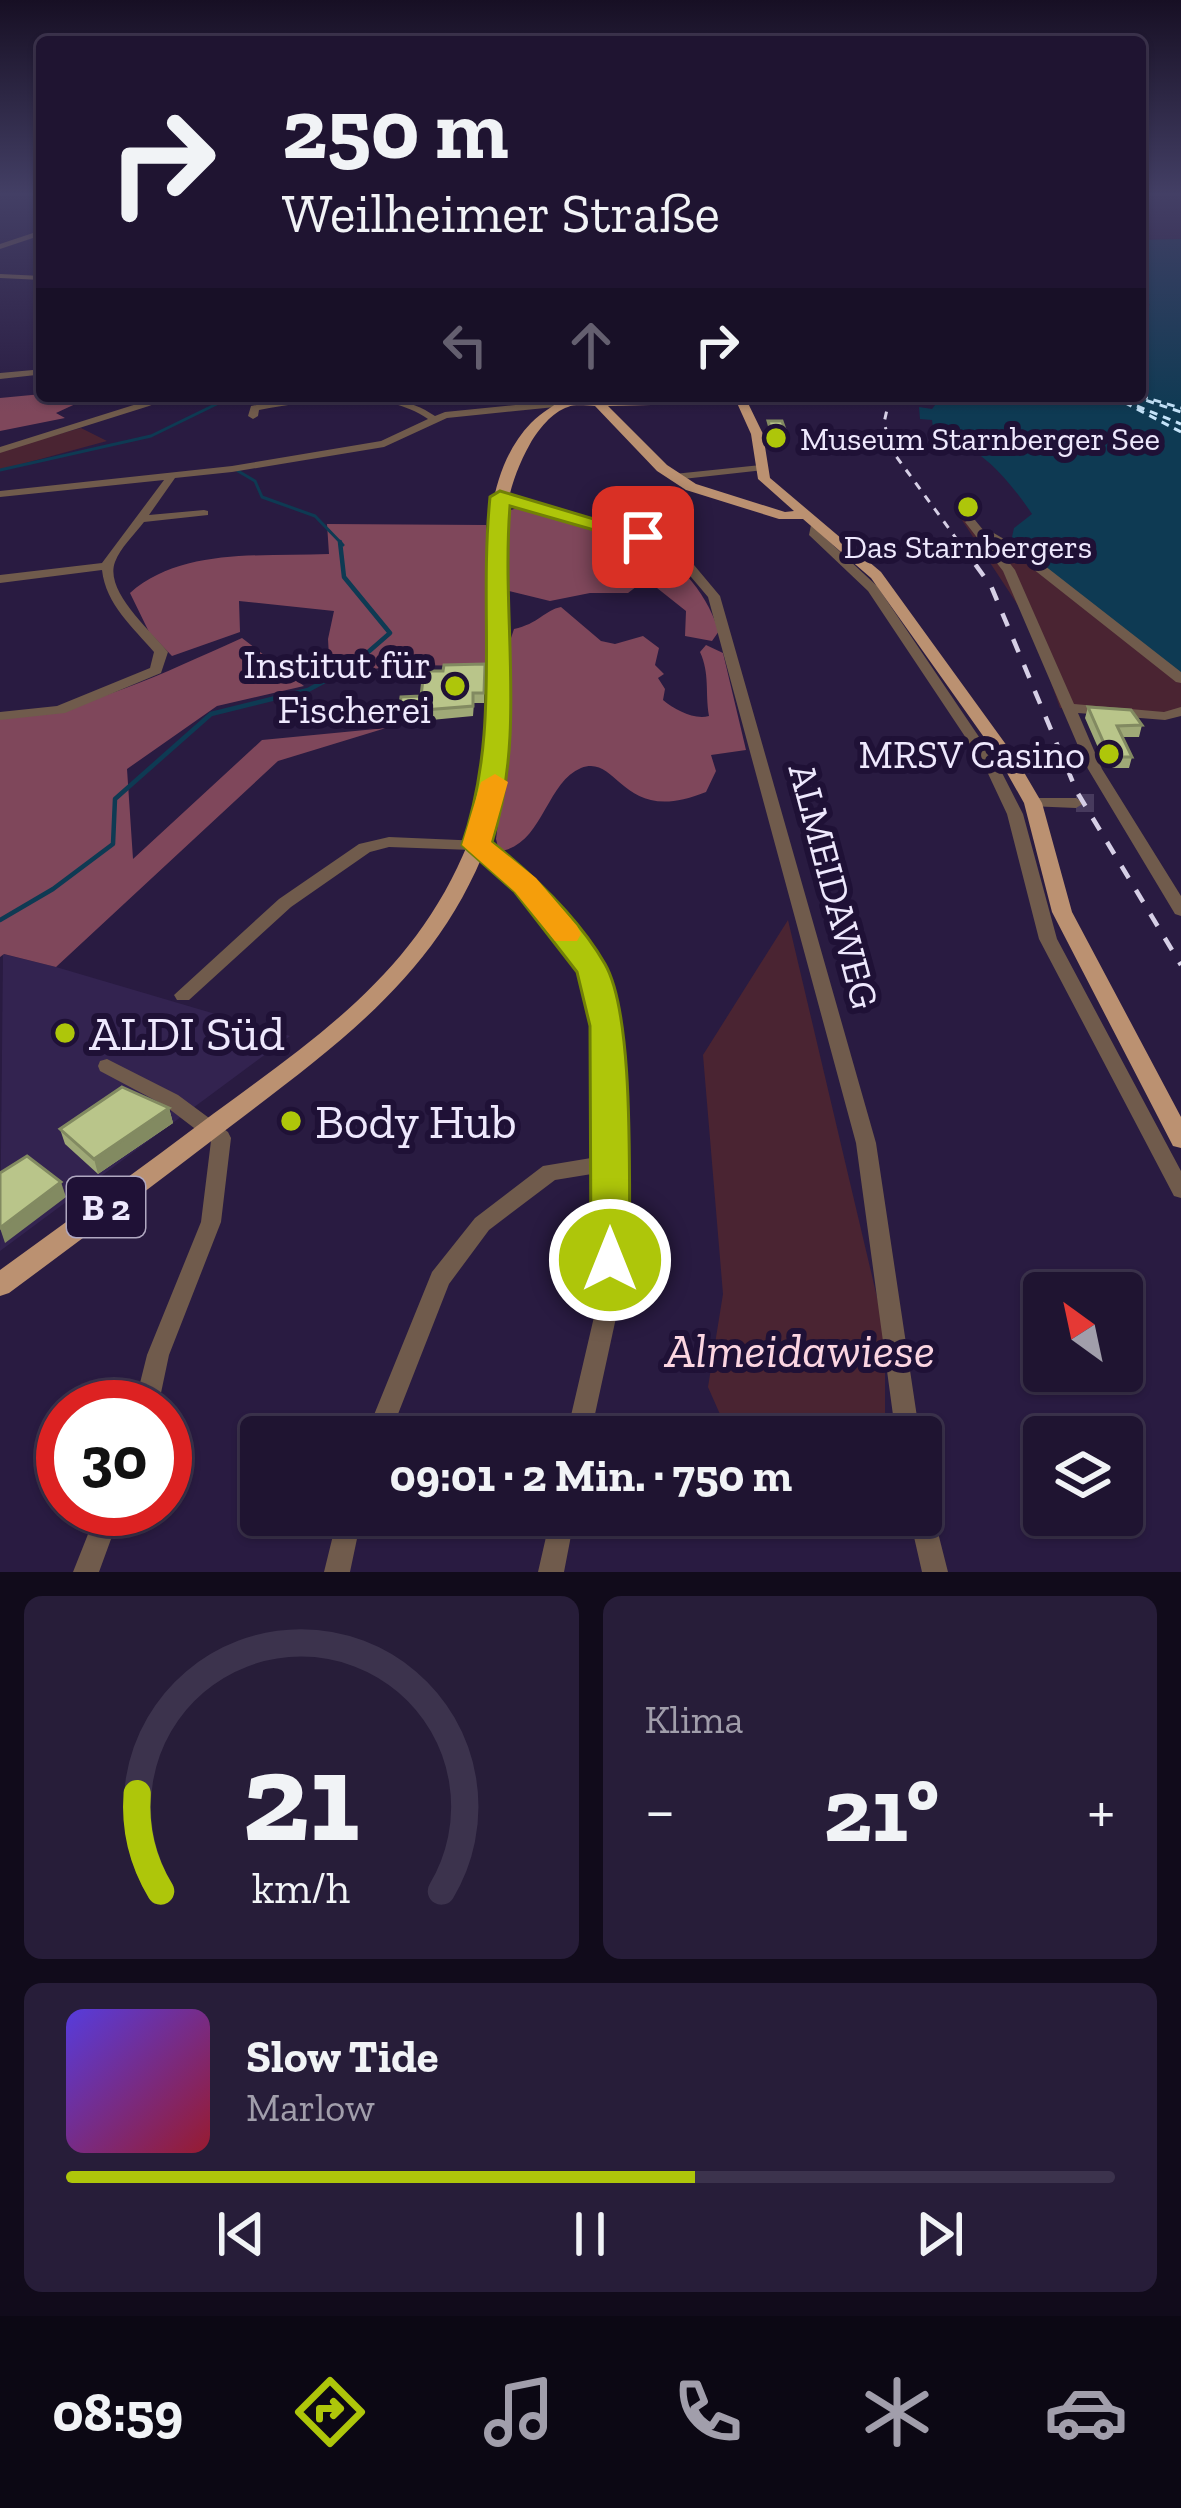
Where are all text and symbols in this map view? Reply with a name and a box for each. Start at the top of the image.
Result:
text: 250 m [282,79,509,180]
icon: right [84,84,240,240]
text: Weilheimer Straße [282,181,720,246]
icon: left [432,312,498,378]
icon: ahead [558,312,624,378]
icon: right [684,312,750,378]
place label: Museum Starnberger See [800,419,1160,458]
marker: Museum Starnberger See [763,425,789,451]
pin [592,486,694,588]
marker: Das Starnbergers [955,494,981,520]
icon: arrive [610,504,676,570]
place label: Das Starnbergers [844,527,1092,566]
place label: Institut für Fischerei [243,641,431,733]
marker: Institut für Fischerei [442,673,468,699]
place label: MRSV Casino [859,731,1085,778]
marker: MRSV Casino [1096,741,1122,767]
street label: ALMEIDAWEG [779,758,889,1014]
place label: ALDI Süd [89,1005,285,1062]
marker: ALDI Süd [52,1020,78,1046]
place label: Body Hub [315,1093,517,1150]
marker: Body Hub [278,1108,304,1134]
road number: B 2 [67,1177,145,1237]
position arrow [547,1197,673,1323]
north arrow [1023,1272,1143,1392]
map controls [1023,1272,1143,1536]
park label: Almeidawiese [663,1322,935,1379]
speed limit sign: 30 [36,1380,192,1536]
button: layers [1023,1416,1143,1536]
text: 09:01 · 2 Min. · 750 m [390,1449,792,1503]
text: Klima [645,1696,743,1743]
text: 21 [243,1722,360,1872]
text: 21° [823,1756,939,1864]
text: − [645,1771,675,1850]
text: + [1087,1771,1115,1850]
text: km/h [252,1862,350,1913]
text: Slow Tide [246,2030,439,2084]
text: Marlow [246,2084,375,2131]
icon: previous [208,2201,274,2267]
icon: pause [557,2201,623,2267]
icon: next [907,2201,973,2267]
icon: directions [288,2370,372,2454]
icon: music [477,2370,561,2454]
icon: phone [666,2370,750,2454]
icon: climate [855,2370,939,2454]
icon: car [1044,2370,1128,2454]
text: 08:59 [53,2380,183,2445]

